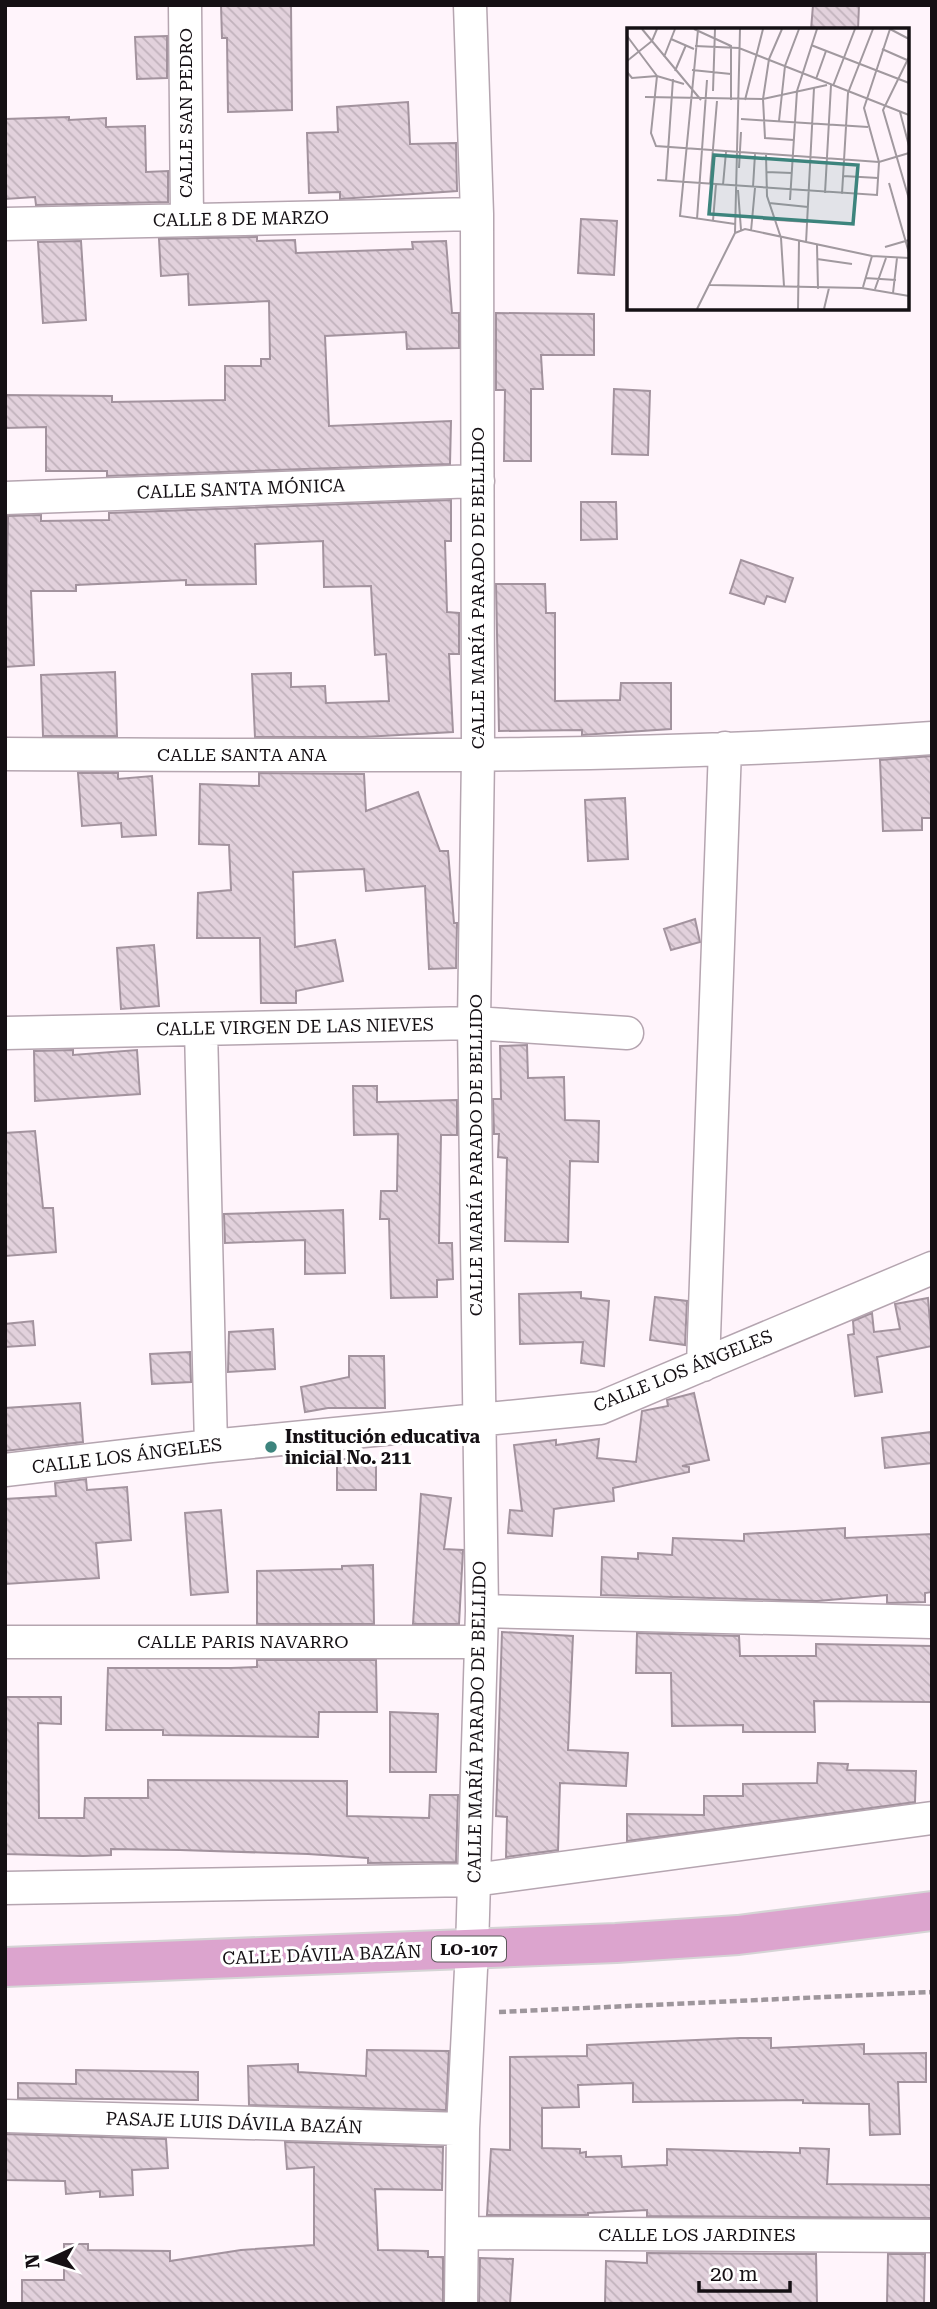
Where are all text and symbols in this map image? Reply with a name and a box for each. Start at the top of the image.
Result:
street label: CALLE SAN PEDRO [175,28,196,198]
inset map [627,28,909,310]
street label: CALLE 8 DE MARZO [153,206,329,231]
street label: CALLE MARÍA PARADO DE BELLIDO [467,427,488,749]
street label: CALLE SANTA MÓNICA [136,474,346,503]
street label: CALLE SANTA ANA [157,744,327,765]
street label: CALLE MARÍA PARADO DE BELLIDO [465,994,486,1316]
street label: CALLE VIRGEN DE LAS NIEVES [156,1014,434,1039]
street label: CALLE LOS ÁNGELES [590,1325,775,1416]
place label: Institución educativa inicial No. 211 [285,1426,481,1468]
street label: CALLE LOS ÁNGELES [31,1433,223,1478]
marker: Institución educativa inicial No. 211 [263,1439,279,1455]
street label: CALLE MARÍA PARADO DE BELLIDO [463,1561,490,1883]
street label: CALLE PARIS NAVARRO [137,1631,349,1652]
road number: LO-107 [432,1937,506,1962]
street label: CALLE DÁVILA BAZÁN [222,1941,422,1968]
street label: PASAJE LUIS DÁVILA BAZÁN [105,2108,363,2137]
street label: CALLE LOS JARDINES [598,2224,796,2245]
north arrow [14,2225,84,2295]
scale bar [699,2250,790,2294]
text: N [21,2253,45,2269]
text: 20 m [710,2262,758,2286]

